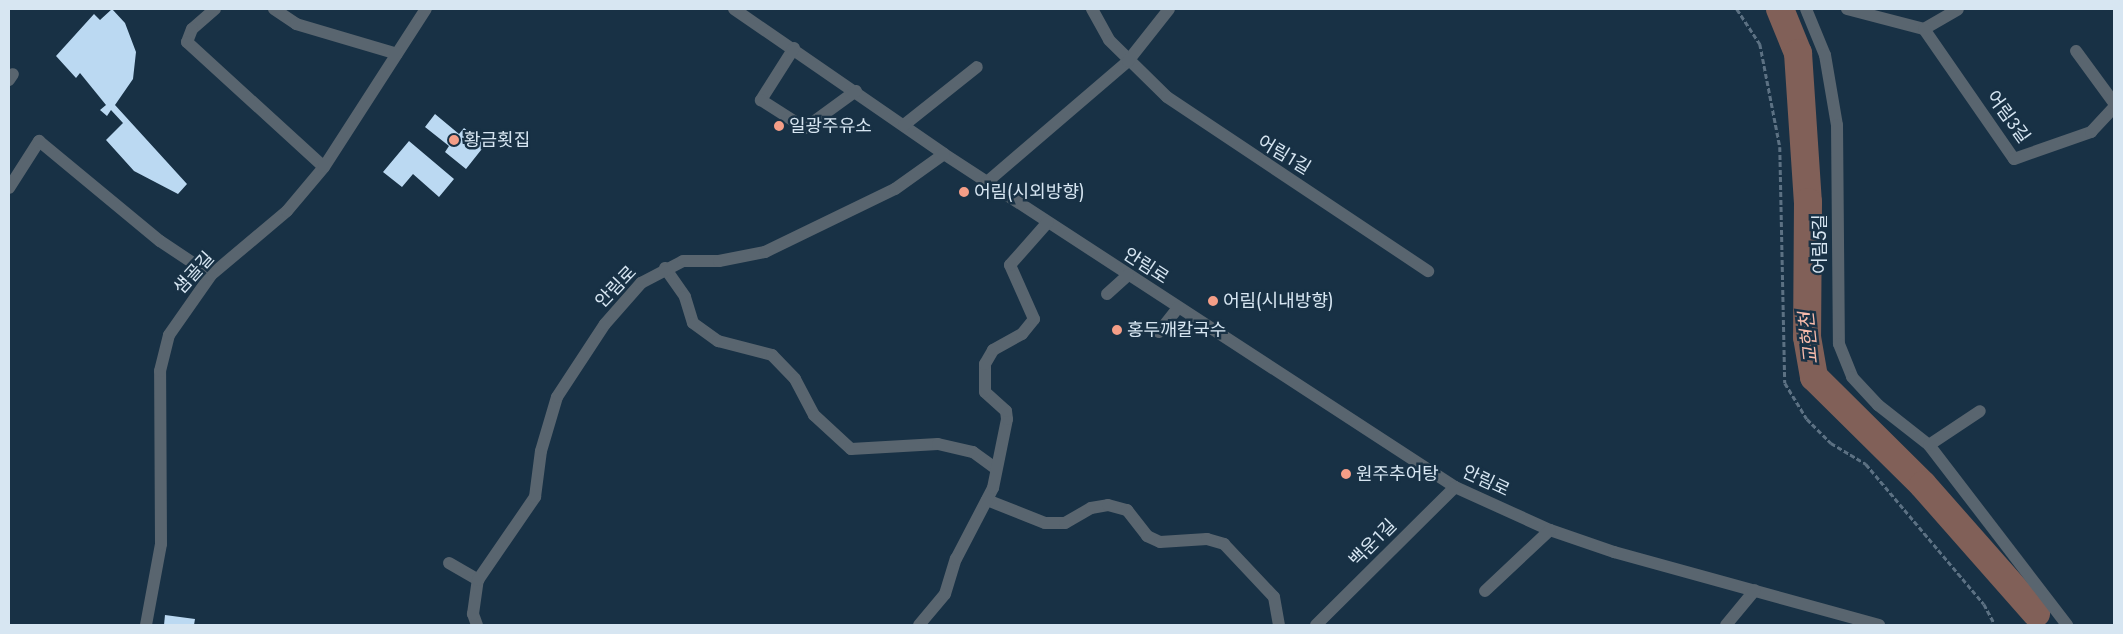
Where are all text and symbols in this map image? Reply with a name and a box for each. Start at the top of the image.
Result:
street label: 어림3길 [1982,87,2034,147]
place label: 일광주유소 [789,115,872,137]
marker: 일광주유소 [773,120,785,132]
place label: 황금횟집 [464,129,530,151]
street label: 어림1길 [1254,131,1314,179]
marker: 황금횟집 [448,134,460,146]
place label: 어림(시외방향) [974,181,1085,203]
marker: 어림(시외방향) [958,186,970,198]
street label: 어림5길 [1809,214,1831,274]
street label: 안림로 [1119,243,1173,289]
street label: 샘골길 [169,247,219,299]
street label: 안림로 [591,262,641,312]
place label: 어림(시내방향) [1223,290,1334,312]
marker: 어림(시내방향) [1207,295,1219,307]
water label: 교현천 [1795,311,1823,365]
place label: 홍두깨칼국수 [1127,319,1226,341]
marker: 홍두깨칼국수 [1111,324,1123,336]
street label: 안림로 [1459,461,1513,501]
place label: 원주추어탕 [1356,463,1439,485]
marker: 원주추어탕 [1340,468,1352,480]
street label: 백운1길 [1345,515,1401,571]

